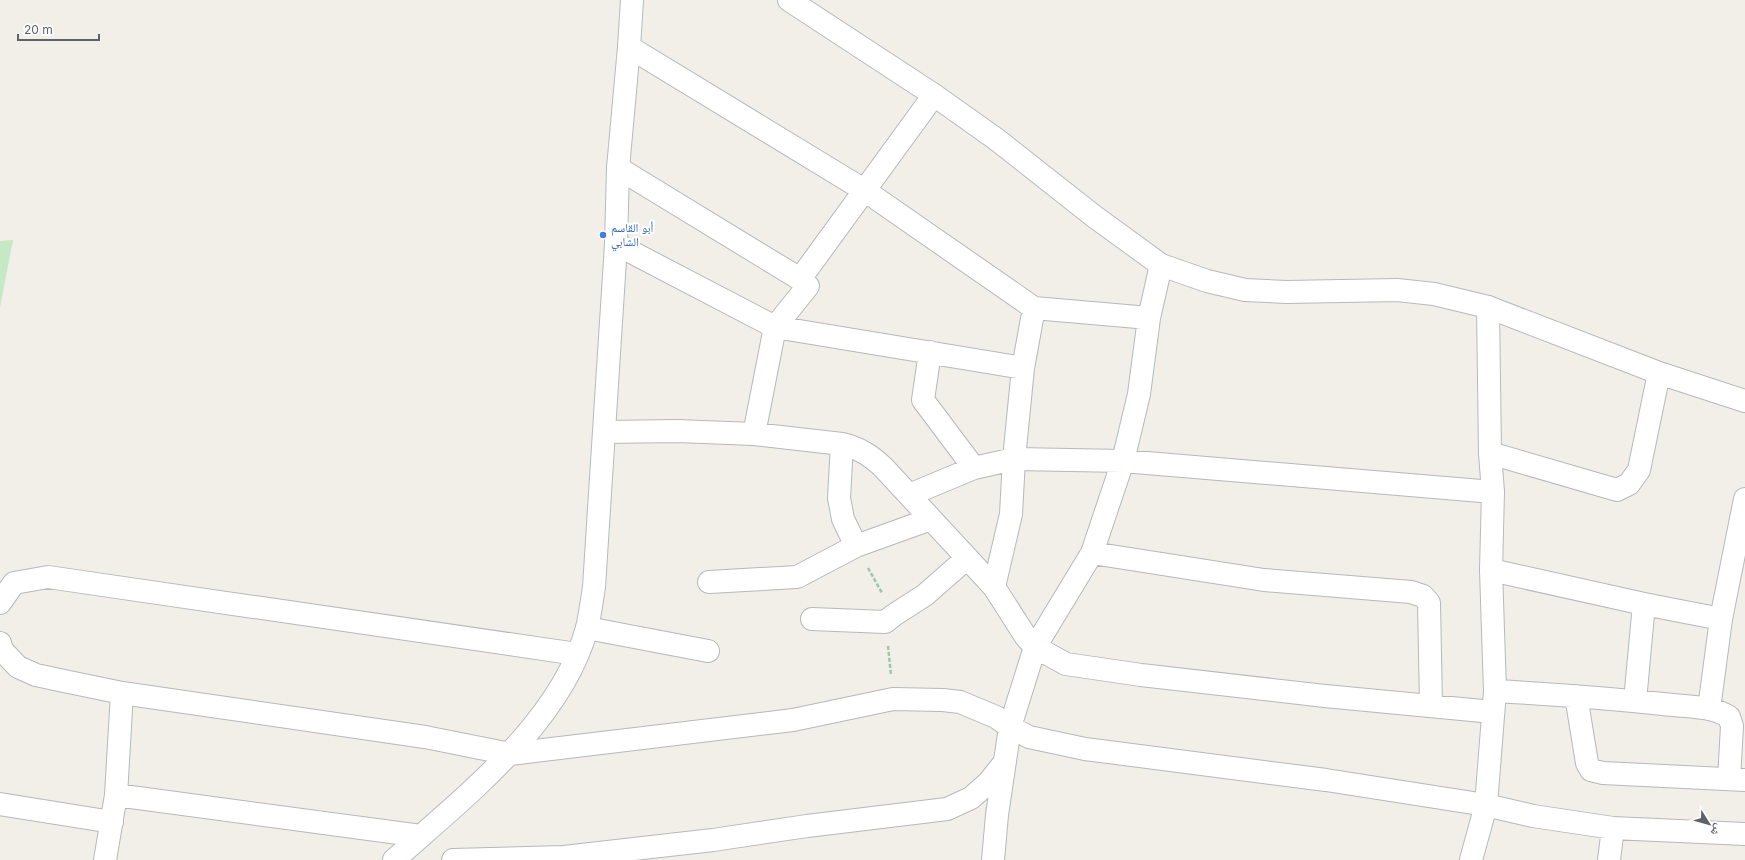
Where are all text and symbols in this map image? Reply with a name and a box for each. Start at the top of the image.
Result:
scale bar [18,16,99,42]
text: 20 m [24,22,53,37]
place label: أبو القاسم الشابي [611,220,654,252]
marker: أبو القاسم الشابي [598,230,608,240]
north arrow [1689,804,1729,844]
text: ش [1707,821,1726,839]

